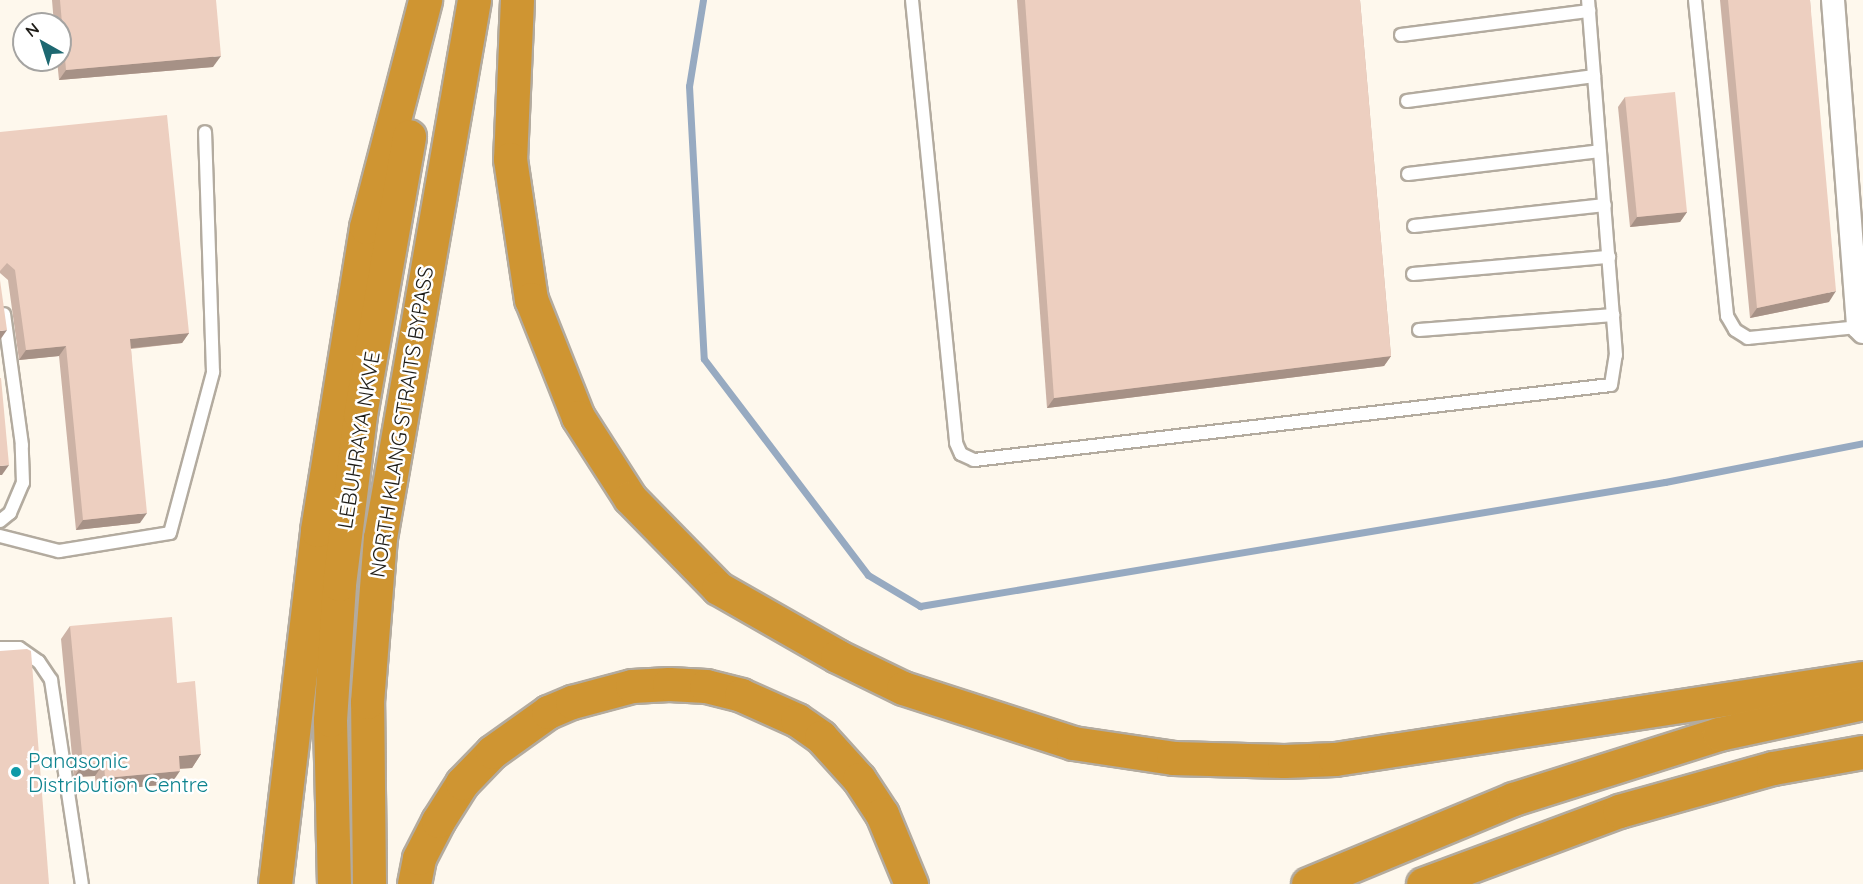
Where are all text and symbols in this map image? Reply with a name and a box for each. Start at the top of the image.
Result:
north arrow [12,12,72,72]
text: N [21,18,43,41]
street label: NORTH KLANG STRAITS BYPASS [364,265,438,579]
street label: LEBUHRAYA NKVE [332,350,384,530]
place label: Panasonic Distribution Centre [28,747,208,797]
marker: Panasonic Distribution Centre [9,765,23,779]

